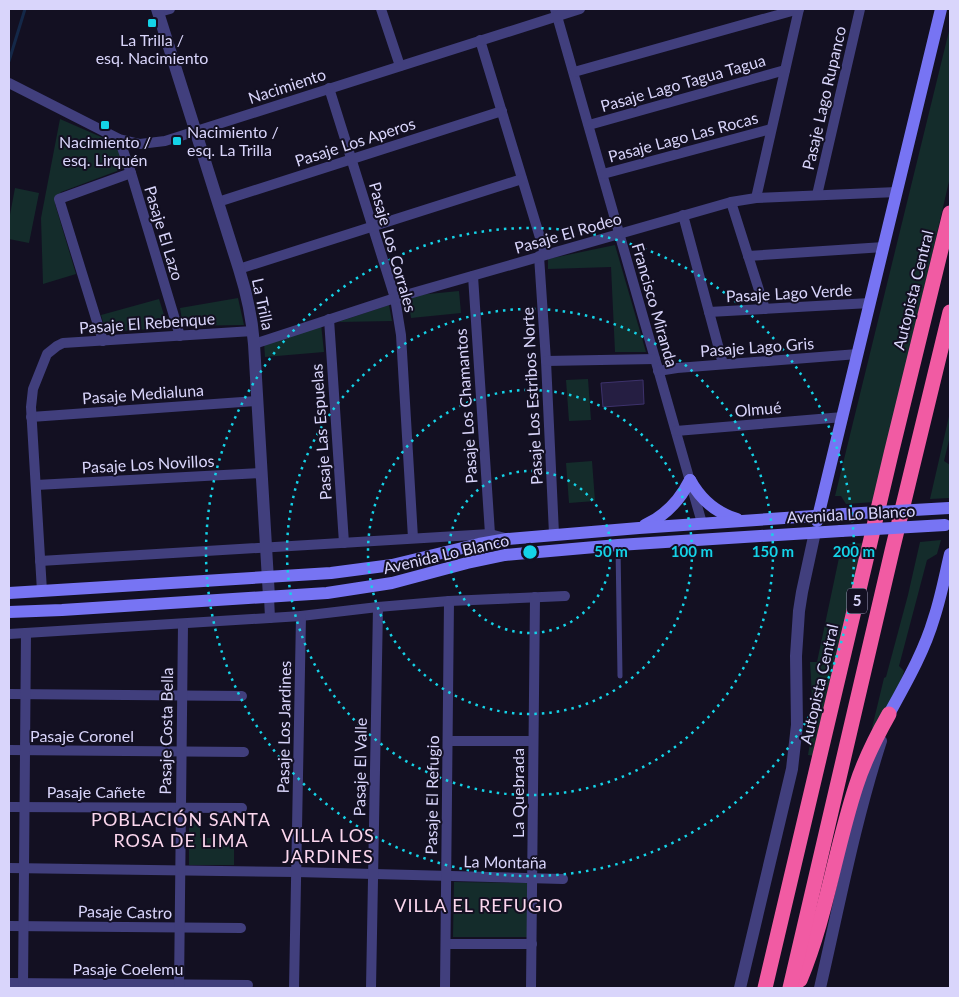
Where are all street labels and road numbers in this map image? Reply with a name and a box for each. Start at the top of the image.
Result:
street label: Pasaje Lago Rupanco [798,24,849,172]
street label: Pasaje Lago Tagua Tagua [598,50,768,115]
street label: Nacimiento [246,64,328,107]
street label: Pasaje Lago Las Rocas [606,107,760,166]
street label: Pasaje Los Aperos [292,113,418,170]
street label: Pasaje Los Corrales [366,180,421,314]
street label: Pasaje El Lazo [141,183,188,282]
street label: Pasaje El Rodeo [512,208,624,257]
street label: Autopista Central [888,228,937,352]
street label: Francisco Miranda [629,241,682,369]
street label: La Trilla [249,276,278,332]
street label: Pasaje Lago Verde [725,280,853,305]
street label: Pasaje Los Estribos Norte [517,307,546,485]
street label: Pasaje El Rebenque [78,308,216,337]
street label: Pasaje Los Chamantos [451,328,480,484]
street label: Pasaje Lago Gris [699,333,815,360]
street label: Pasaje Las Espuelas [306,363,335,501]
street label: Pasaje Medialuna [81,380,204,407]
street label: Olmué [734,397,782,420]
street label: Pasaje Los Novillos [81,451,215,476]
street label: Avenida Lo Blanco [786,501,916,526]
street label: Avenida Lo Blanco [381,530,511,577]
road number: 5 [847,588,867,614]
street label: Autopista Central [795,622,842,746]
street label: Pasaje Los Jardines [273,660,294,794]
street label: Pasaje Costa Bella [155,667,176,795]
street label: Pasaje El Valle [349,718,370,816]
street label: Pasaje Coronel [30,726,134,745]
street label: Pasaje El Refugio [421,735,442,855]
street label: La Quebrada [508,748,527,838]
street label: Pasaje Cañete [47,782,145,801]
street label: La Montaña [463,851,547,872]
street label: Pasaje Castro [78,901,172,922]
street label: Pasaje Coelemu [73,959,183,978]

